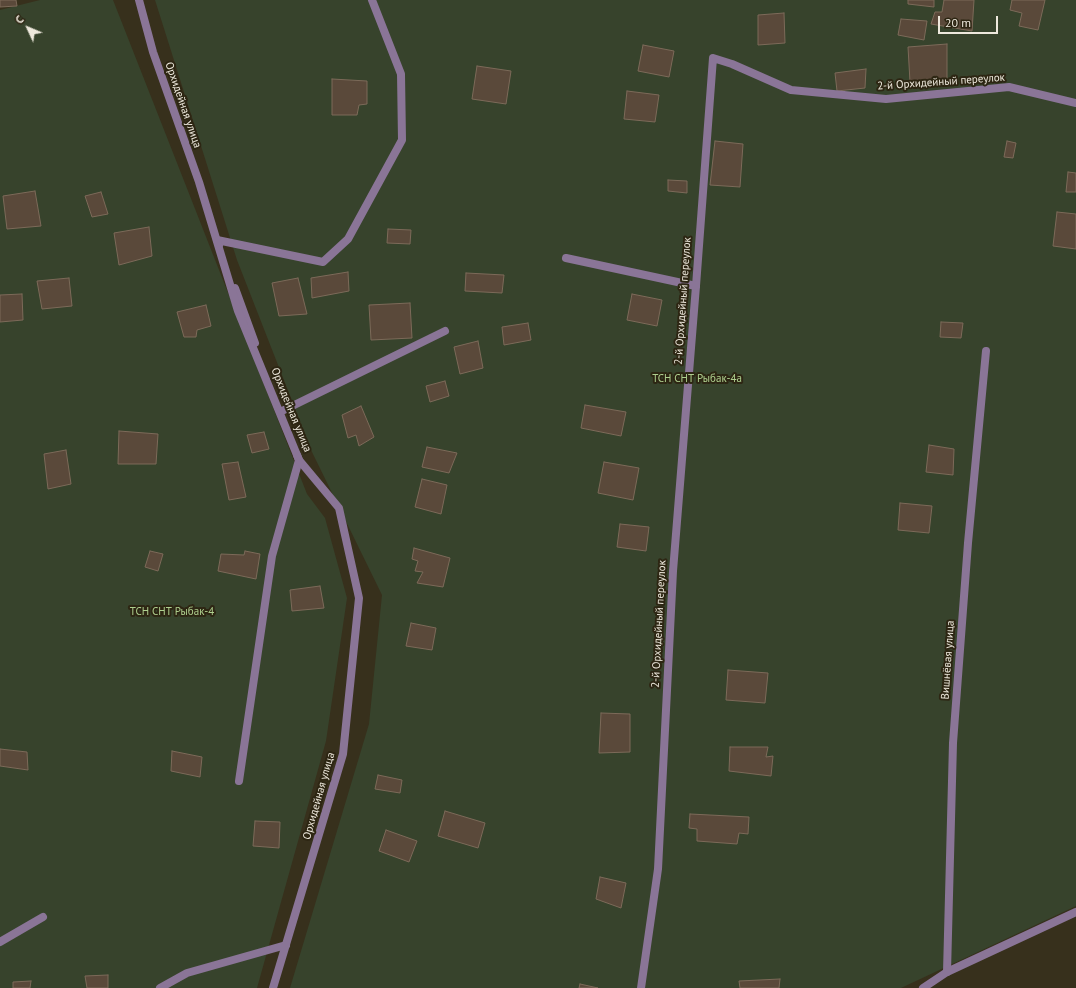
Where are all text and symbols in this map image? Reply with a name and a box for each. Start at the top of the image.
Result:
north arrow [8,8,48,48]
scale bar [940,8,1000,34]
text: С [12,13,27,27]
text: 20 m [945,15,971,30]
street label: Орхидейная улица [162,60,204,150]
street label: 2-й Орхидейный переулок [877,71,1005,93]
street label: 2-й Орхидейный переулок [672,237,694,365]
street label: Орхидейная улица [268,366,314,454]
park label: ТСН СНТ Рыбак-4а [652,372,742,386]
street label: 2-й Орхидейный переулок [649,560,669,688]
park label: ТСН СНТ Рыбак-4 [130,605,214,619]
street label: Вишнёвая улица [939,620,957,700]
street label: Орхидейная улица [300,751,338,841]

